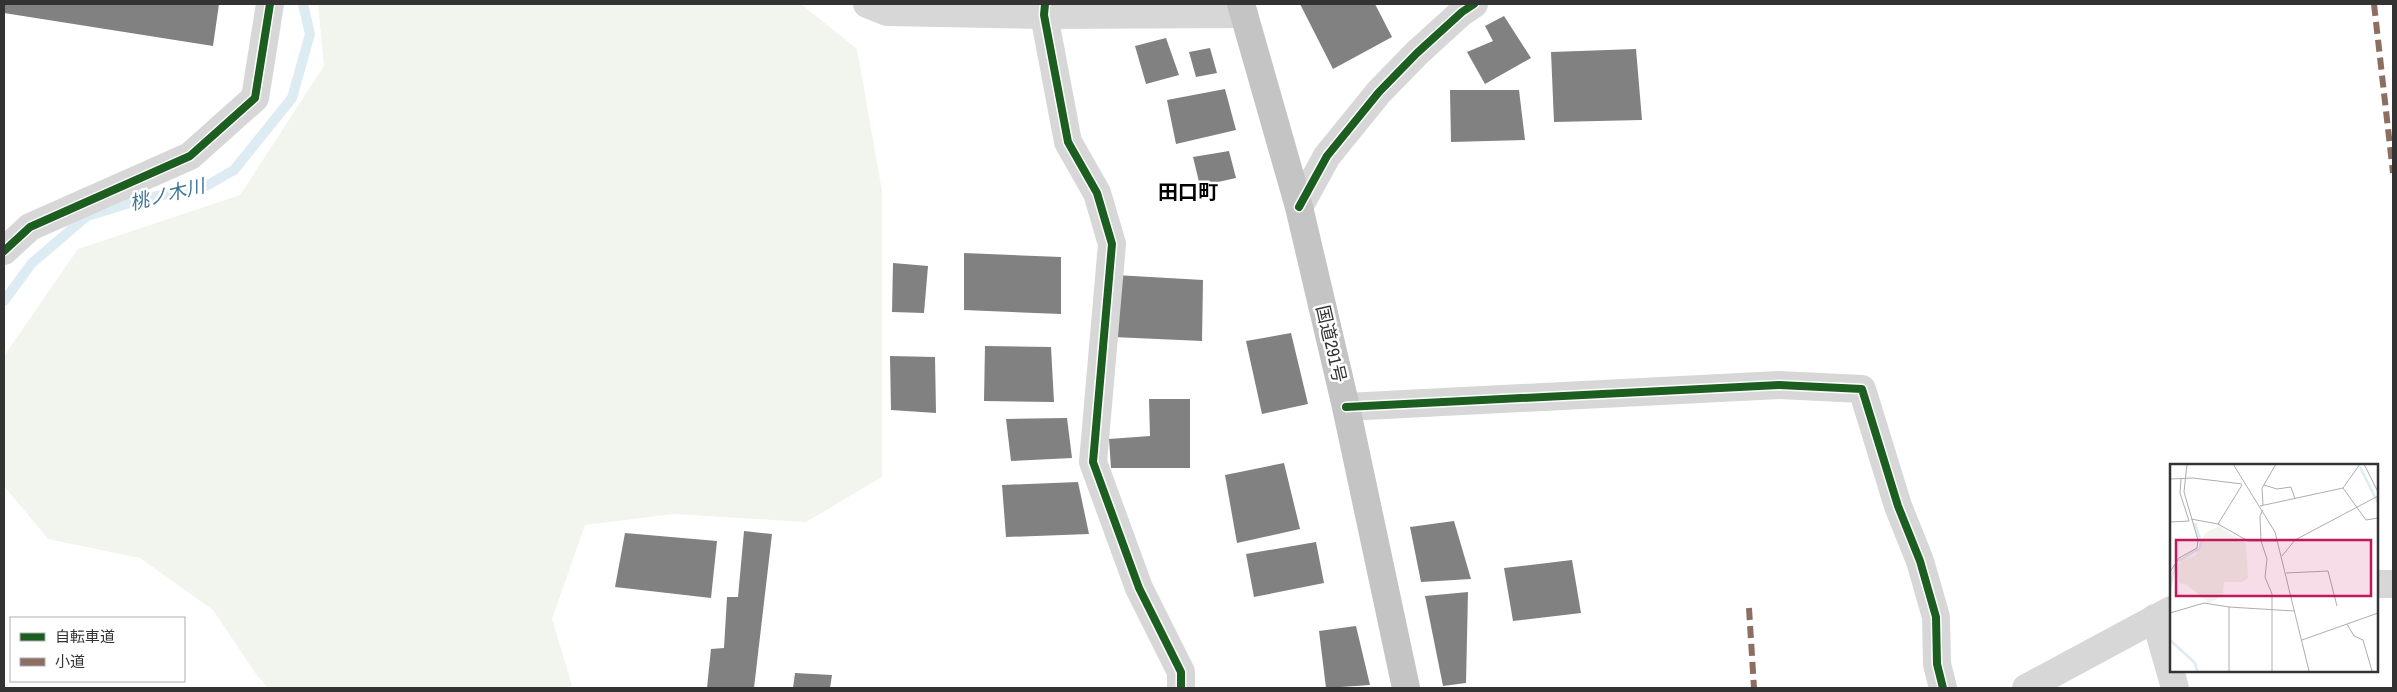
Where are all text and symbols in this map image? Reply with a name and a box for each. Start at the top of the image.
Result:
water label: 桃ノ木川 [127,172,209,216]
district label: 田口町 [1158,178,1218,205]
street label: 国道291号 [1310,303,1353,385]
inset map [2170,464,2377,672]
legend [10,617,185,682]
text: 自転車道 [55,626,115,647]
text: 小道 [55,651,85,672]

